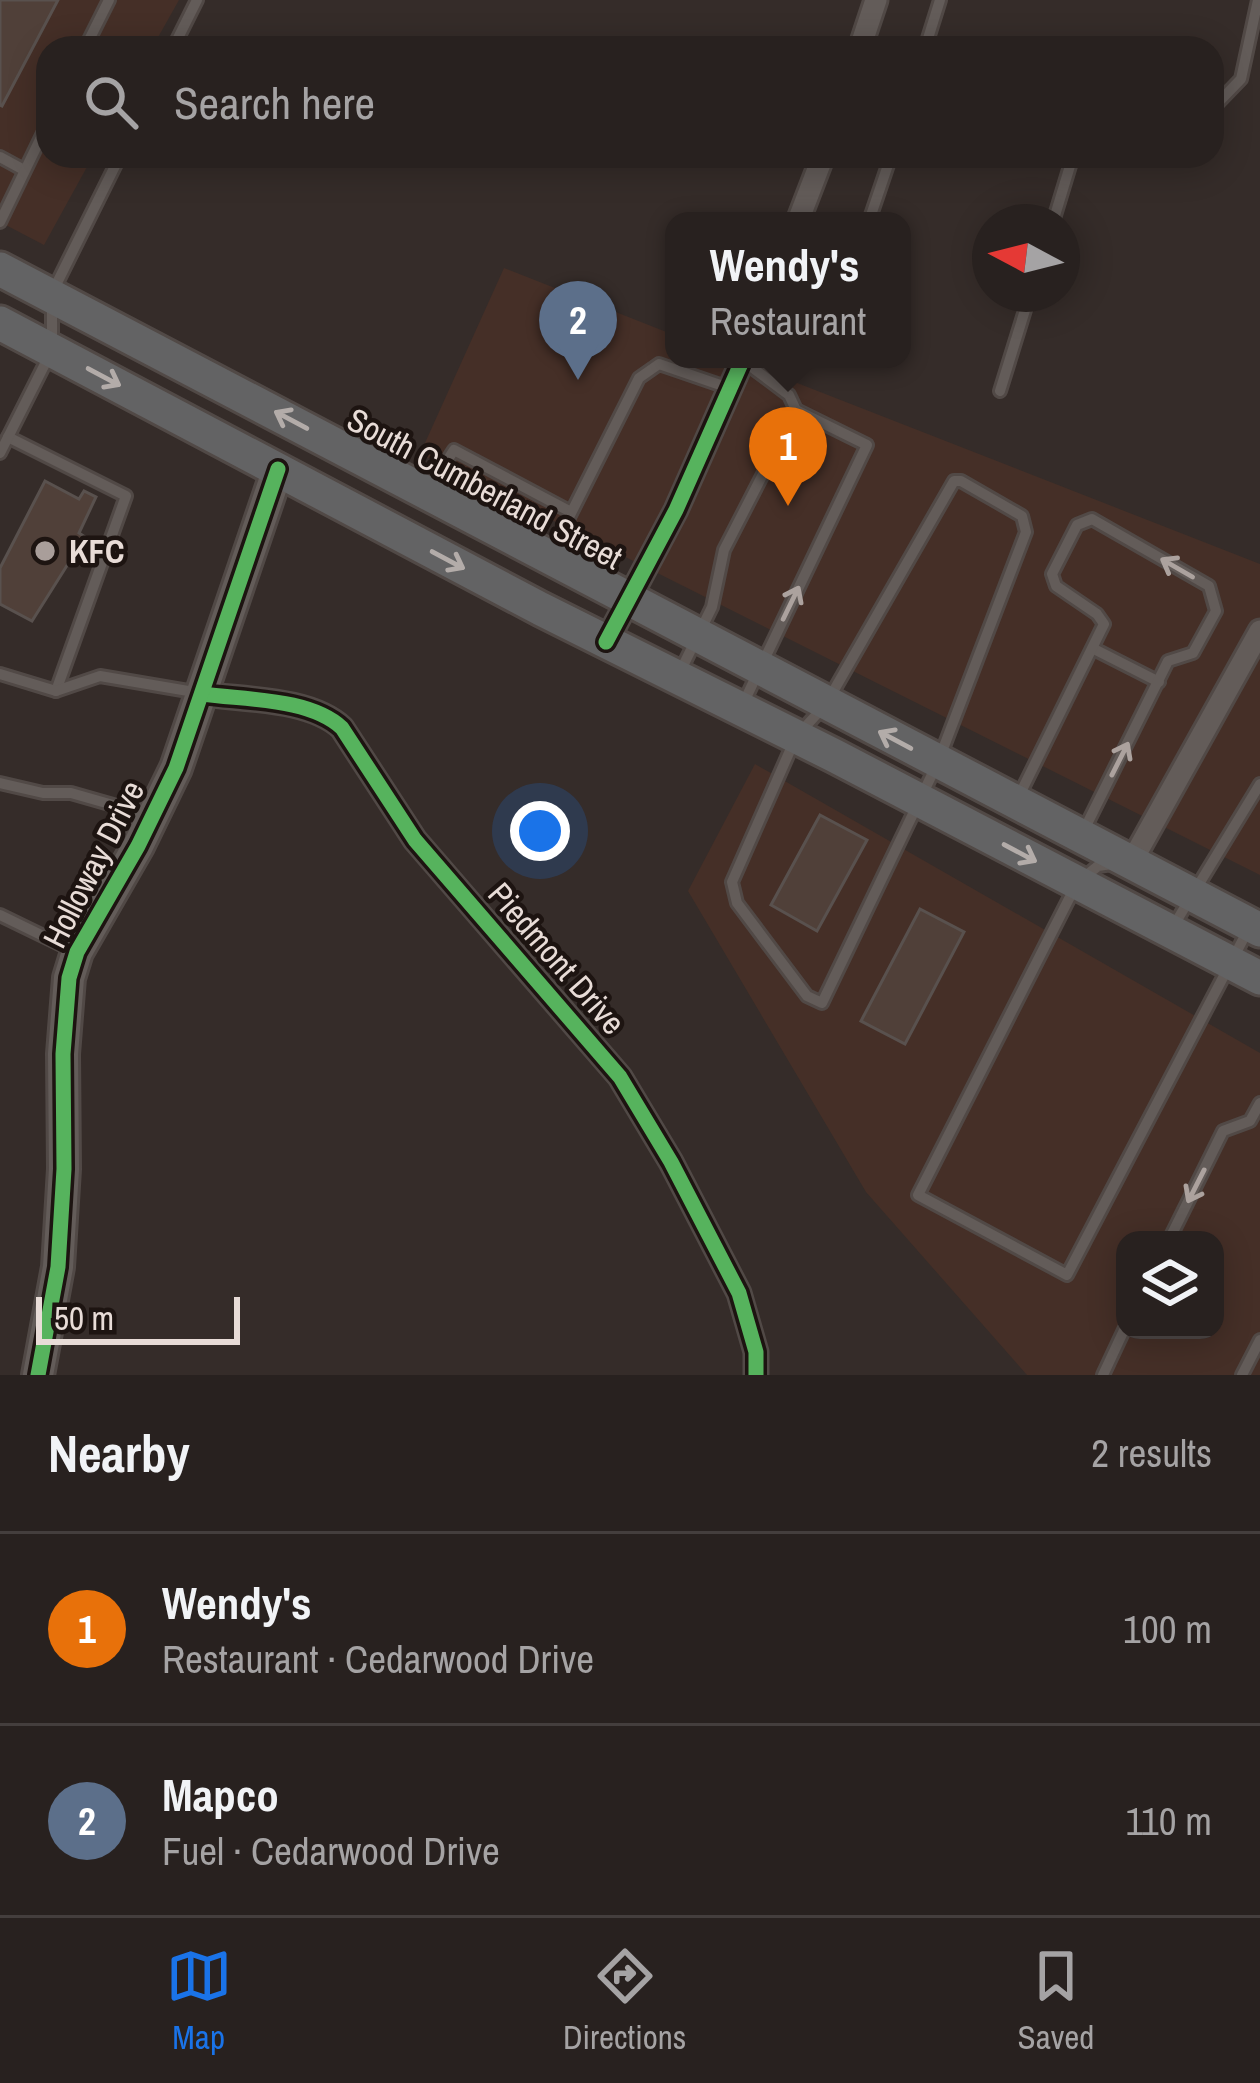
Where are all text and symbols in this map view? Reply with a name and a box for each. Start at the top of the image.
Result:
search box [36,36,1224,168]
icon: search [78,69,144,135]
text: Search here [174,72,375,133]
north arrow [972,204,1080,312]
popup [665,212,911,368]
text: Wendy's [710,234,859,295]
pin: 2 [539,281,617,380]
text: Restaurant [710,295,866,347]
one-way arrow [85,367,121,390]
street label: South Cumberland Street [340,397,630,579]
pin: 1 [749,407,827,506]
one-way arrow [273,408,309,431]
place label: KFC [69,529,125,573]
marker: KFC [32,538,58,564]
one-way arrow [430,549,465,572]
one-way arrow [1160,555,1195,579]
one-way arrow [781,586,803,622]
one-way arrow [879,728,914,751]
one-way arrow [1110,741,1133,777]
street label: Holloway Drive [32,773,154,955]
your location [510,801,570,861]
one-way arrow [1001,842,1036,865]
street label: Piedmont Drive [479,873,635,1043]
one-way arrow [1184,1167,1206,1203]
map controls [1116,1231,1224,1339]
button: layers [1116,1231,1224,1339]
scale bar [36,1291,240,1344]
text: 50 m [54,1296,114,1340]
text: Nearby [48,1419,190,1488]
text: 2 results [1091,1427,1212,1479]
text: Wendy's [162,1572,312,1633]
text: 1 [78,1603,96,1655]
text: 100 m [1123,1603,1212,1655]
text: Restaurant · Cedarwood Drive [162,1633,594,1685]
text: Mapco [162,1764,279,1825]
text: 2 [78,1795,96,1847]
text: 110 m [1125,1795,1212,1847]
text: Fuel · Cedarwood Drive [162,1825,500,1877]
tab: Map [166,1943,232,2059]
tab: Directions [563,1943,686,2059]
tab: Saved [1018,1943,1094,2059]

